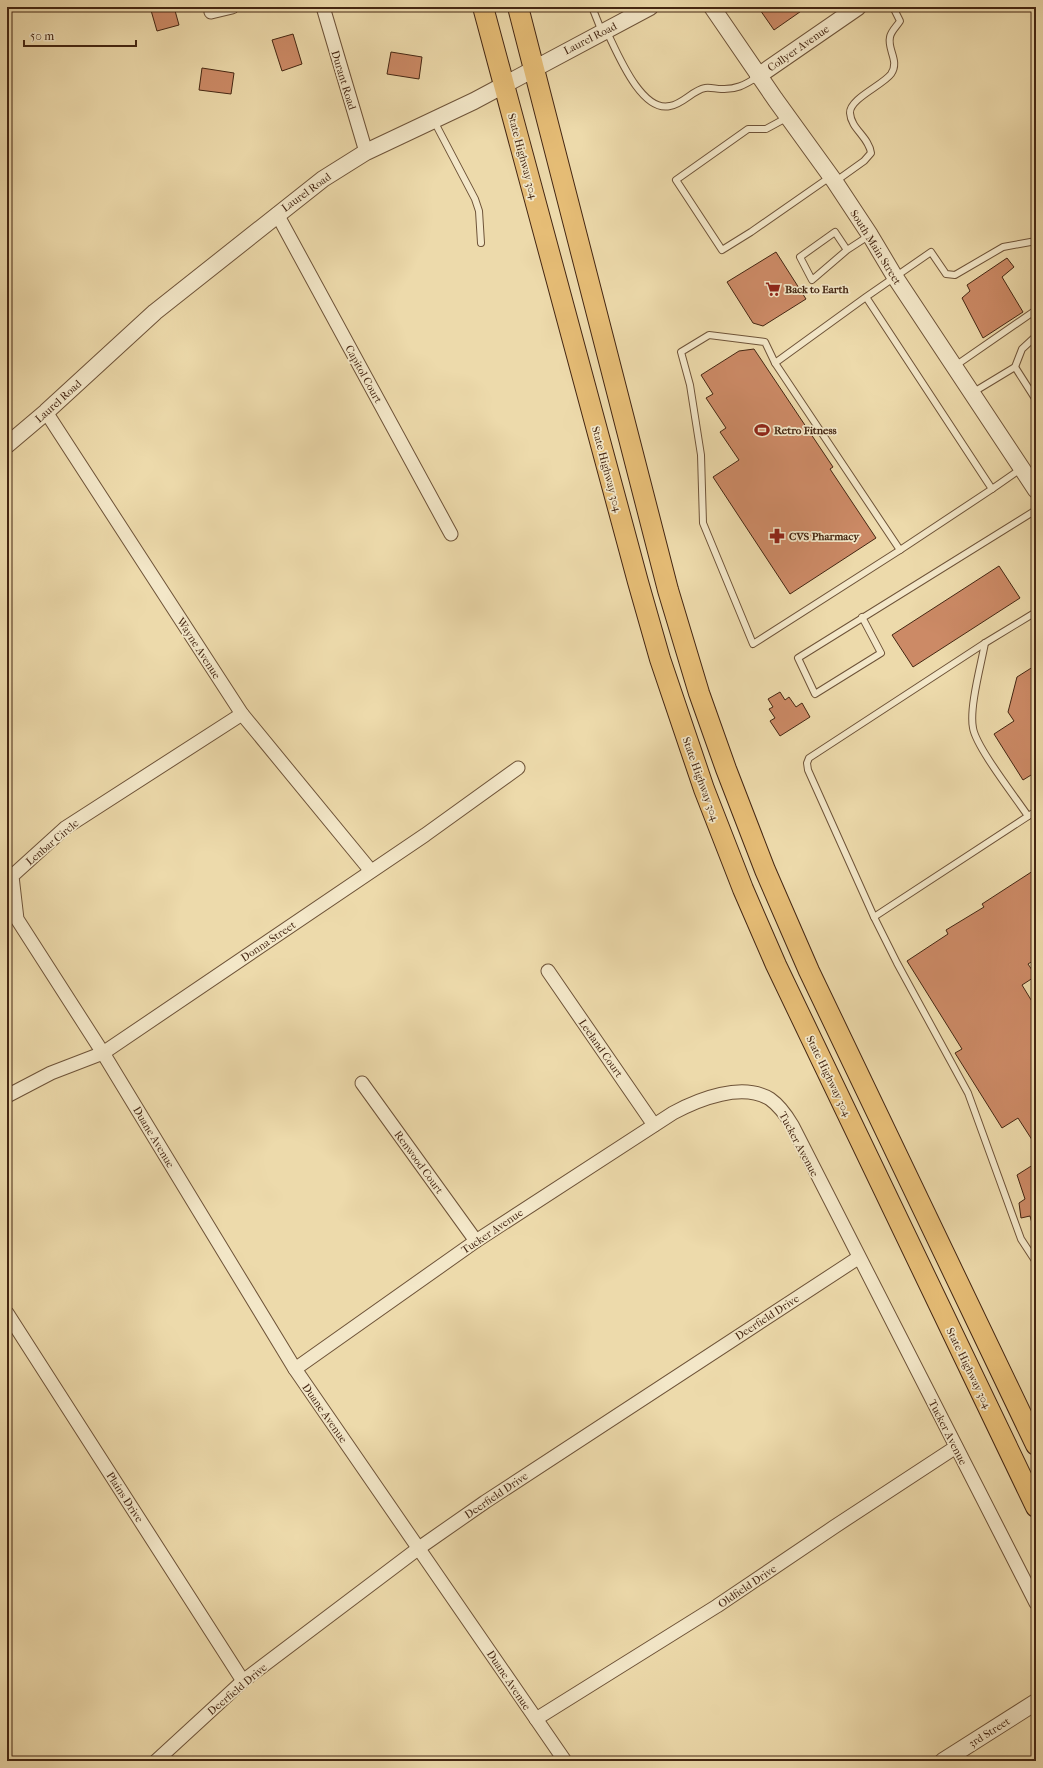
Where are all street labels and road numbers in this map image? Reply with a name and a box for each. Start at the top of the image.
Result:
street label: Laurel Road [562,19,620,57]
street label: Collyer Avenue [765,22,832,74]
street label: Durant Road [328,49,359,112]
street label: State Highway 304 [505,112,540,201]
street label: Laurel Road [279,170,334,215]
street label: South Main Street [847,207,904,287]
street label: Capitol Court [342,343,385,406]
street label: Laurel Road [32,377,85,426]
street label: State Highway 304 [589,425,624,514]
street label: Wayne Avenue [173,614,224,682]
street label: State Highway 304 [679,735,722,823]
street label: Lenbar Circle [23,816,82,868]
street label: Donna Street [238,918,298,964]
street label: Leeland Court [576,1017,625,1080]
street label: State Highway 304 [803,1034,854,1119]
street label: Duane Avenue [130,1104,177,1171]
street label: Tucker Avenue [776,1110,821,1179]
street label: Renwood Court [391,1128,446,1196]
street label: Tucker Avenue [459,1206,526,1257]
street label: Deerfield Drive [733,1292,802,1343]
street label: State Highway 304 [943,1326,994,1411]
street label: Duane Avenue [299,1381,350,1446]
street label: Tucker Avenue [926,1397,970,1468]
street label: Deerfield Drive [462,1469,531,1521]
street label: Plains Drive [103,1470,146,1525]
street label: Oldfield Drive [716,1562,779,1611]
street label: Duane Avenue [484,1648,534,1713]
street label: Deerfield Drive [205,1660,270,1718]
street label: 3rd Street [966,1715,1012,1750]

